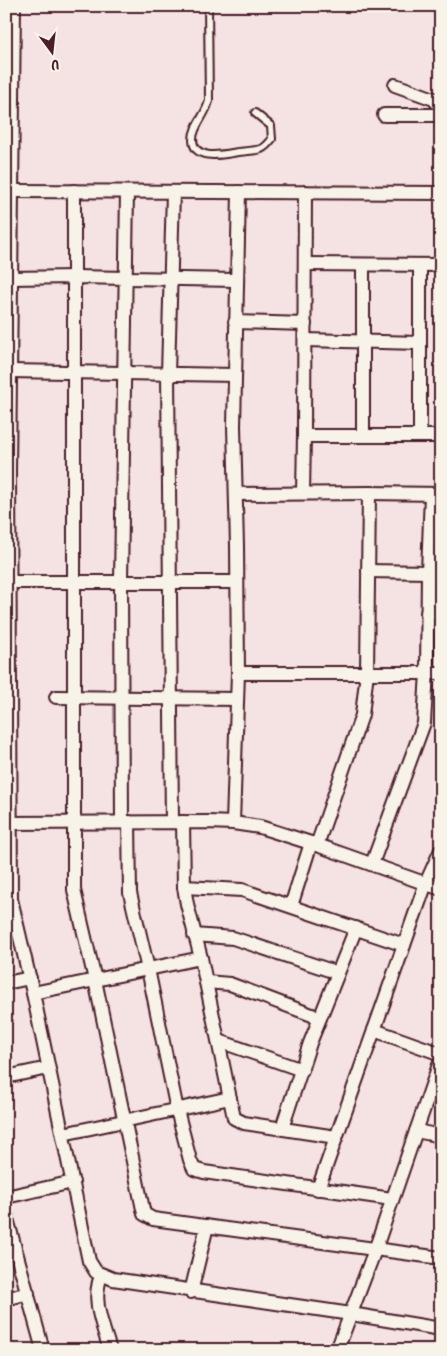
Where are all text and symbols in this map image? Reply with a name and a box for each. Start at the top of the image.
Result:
north arrow [28,28,78,78]
text: U [48,52,62,75]

